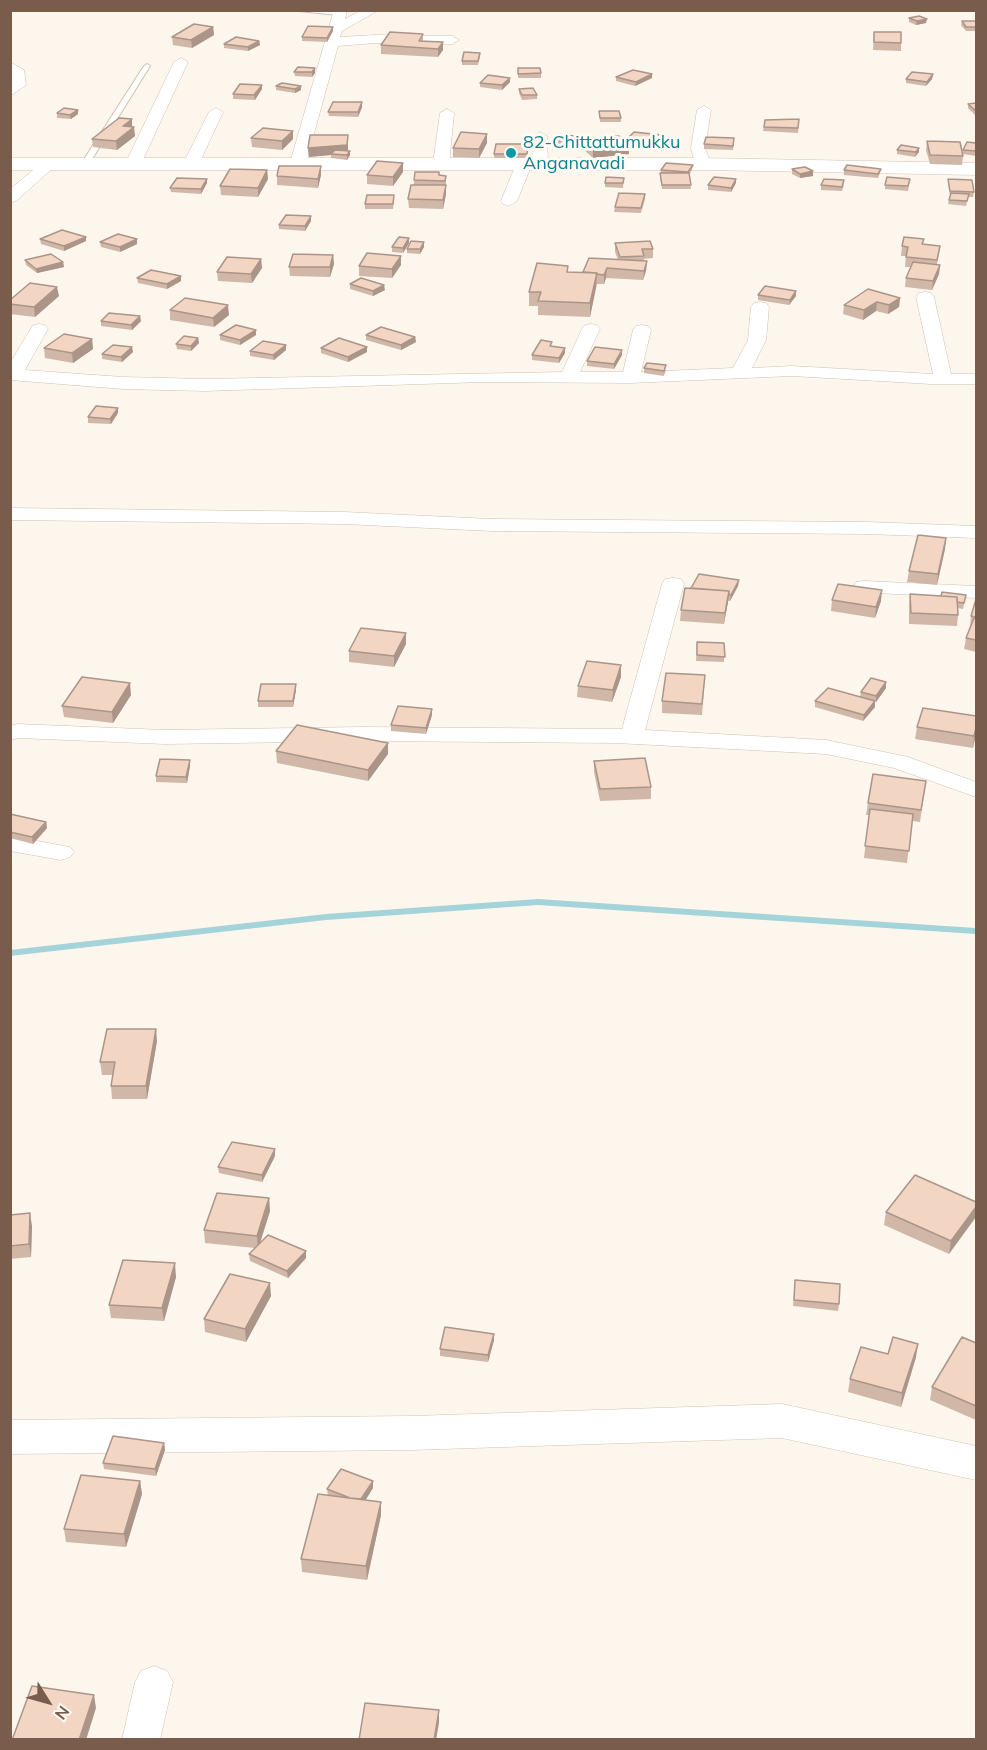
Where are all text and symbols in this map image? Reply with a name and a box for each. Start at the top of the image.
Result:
place label: 82-Chittattumukku Anganavadi [523,132,680,174]
marker: 82-Chittattumukku Anganavadi [504,146,518,160]
north arrow [18,1672,78,1732]
text: N [51,1702,74,1724]

